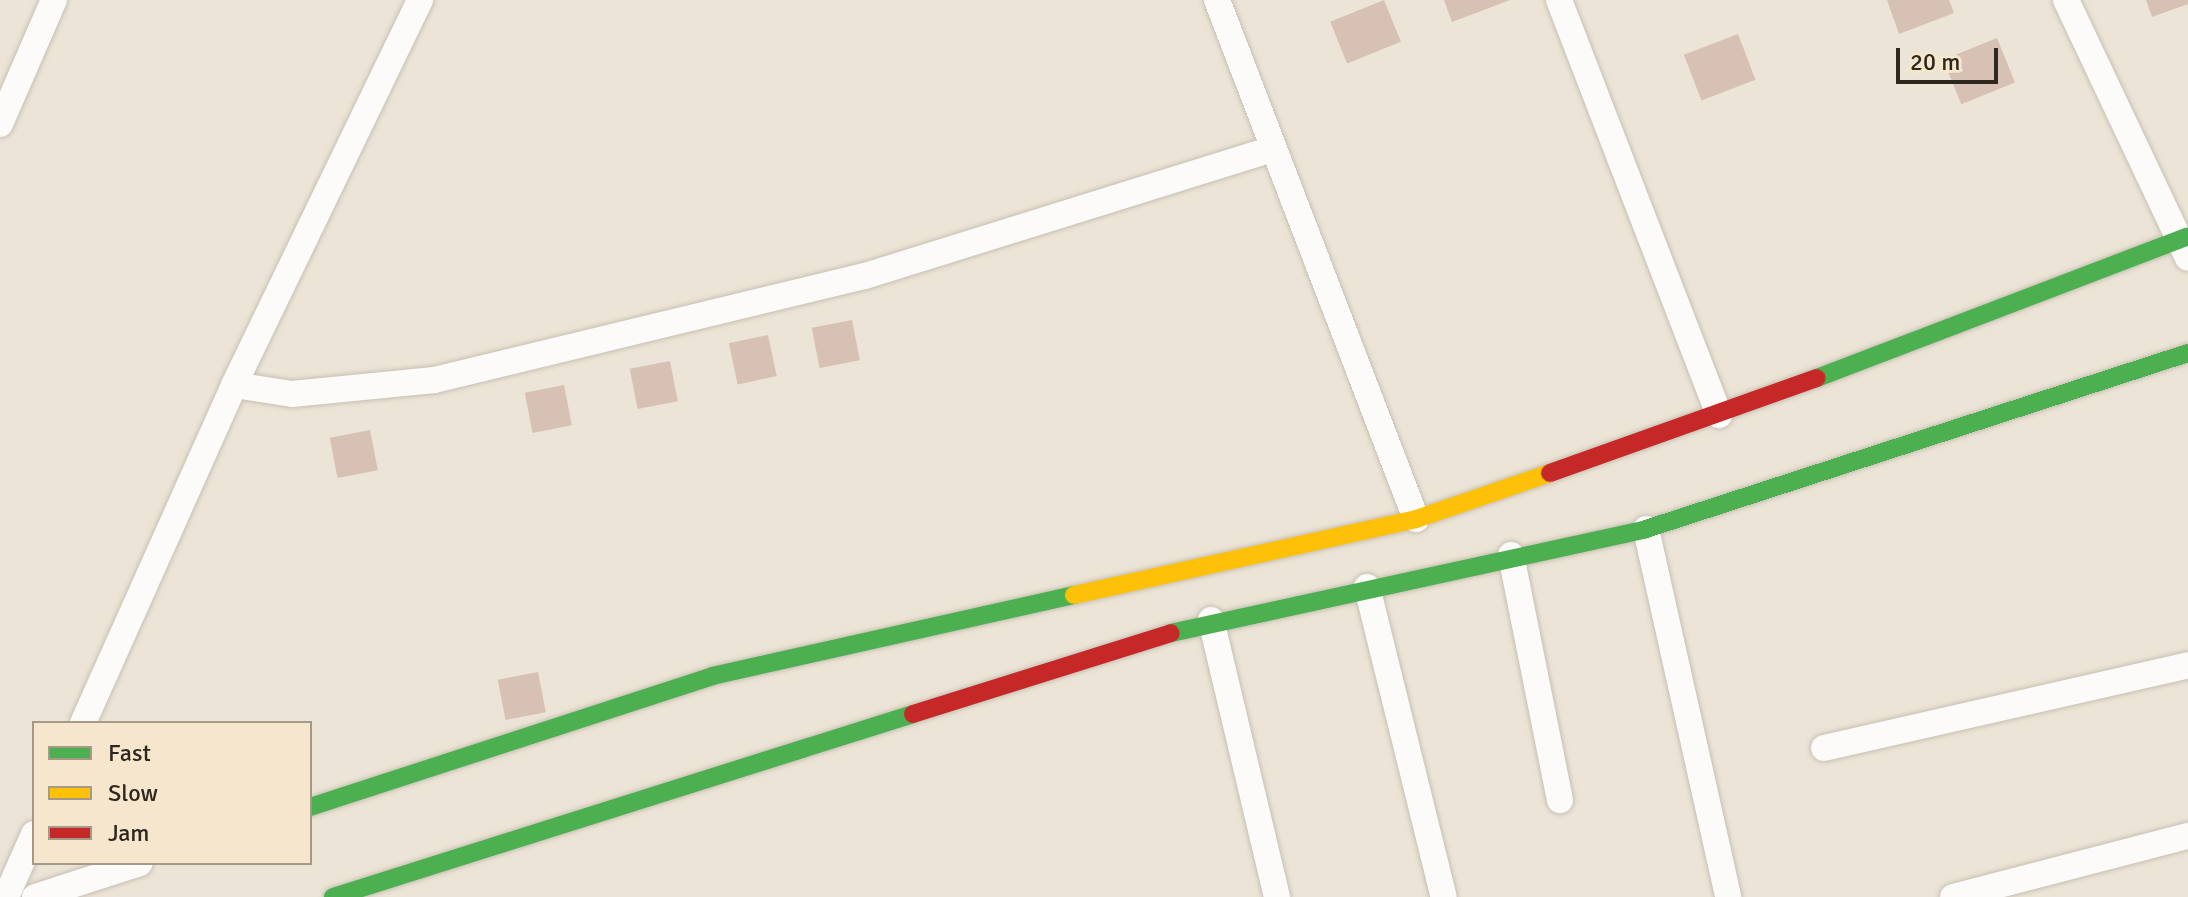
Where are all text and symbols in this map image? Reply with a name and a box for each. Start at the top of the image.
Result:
scale bar [1900,32,2002,82]
text: 20 m [1910,47,1960,77]
legend [32,721,312,865]
text: Fast [108,738,151,768]
text: Slow [108,778,158,808]
text: Jam [108,818,149,848]

